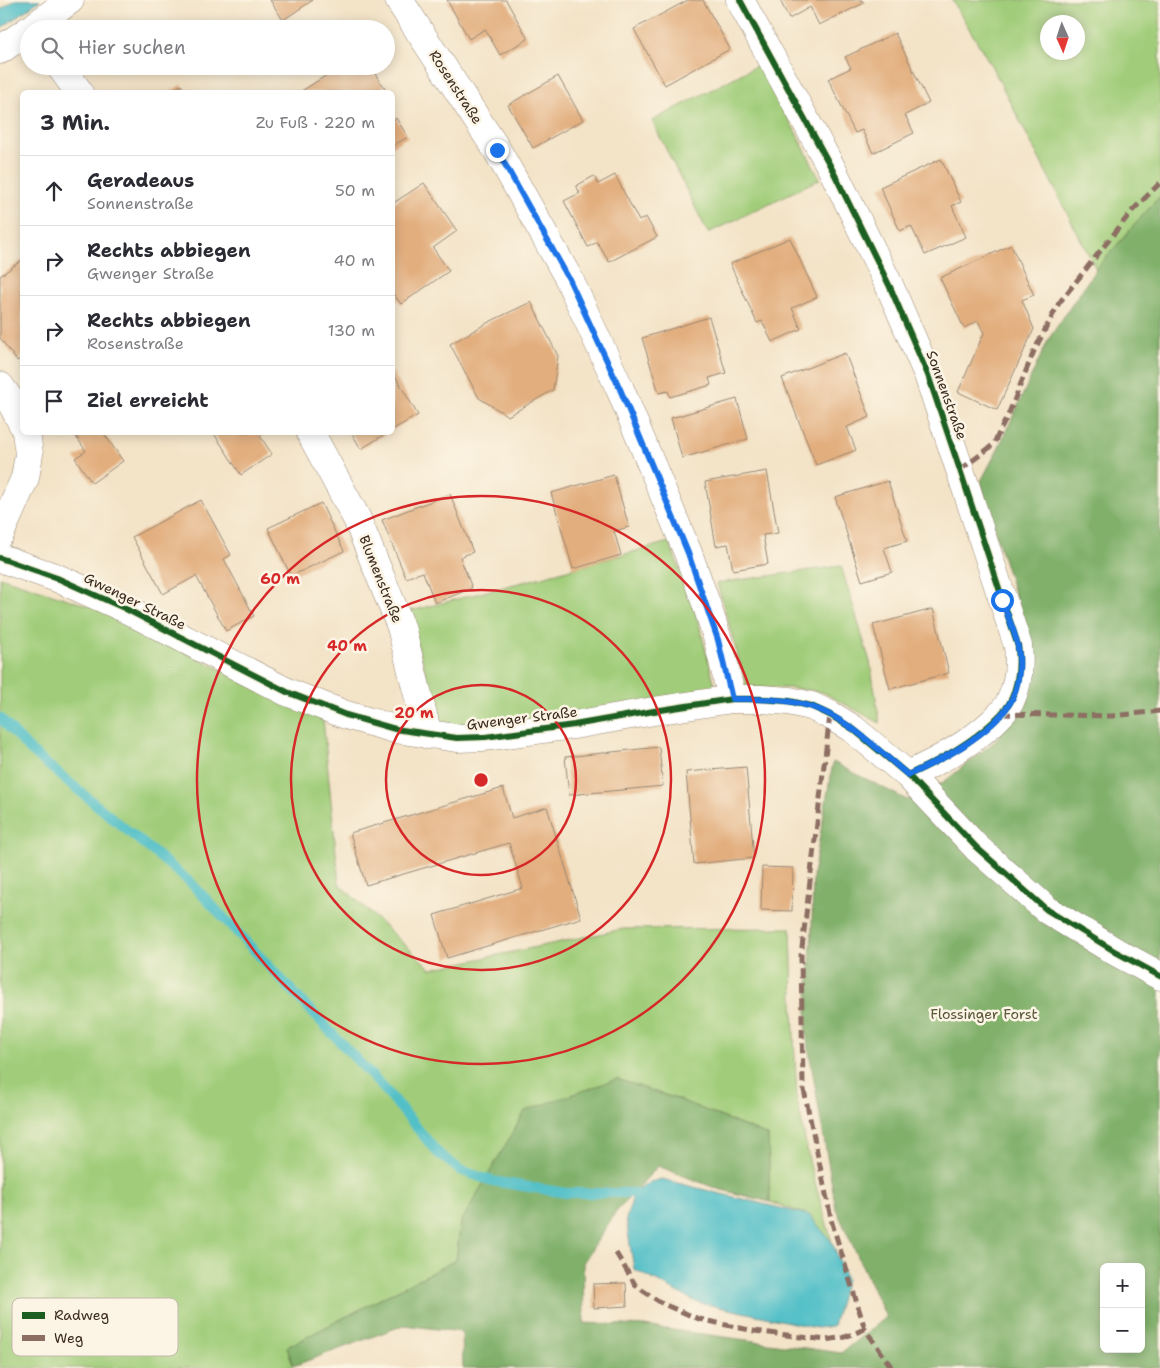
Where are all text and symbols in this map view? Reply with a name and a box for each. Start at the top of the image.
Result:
north arrow [1040,15,1085,60]
search box [20,20,395,75]
icon: search [38,34,66,62]
text: Hier suchen [78,35,186,60]
street label: Rosenstraße [425,47,487,127]
text: 3 Min. [40,109,110,137]
text: Zu Fuß · 220 m [256,112,375,133]
route end [486,139,509,162]
text: Geradeaus [87,168,194,193]
icon: ahead [40,177,68,205]
text: 50 m [335,180,375,201]
text: Sonnenstraße [87,193,194,214]
text: Rechts abbiegen [87,238,251,263]
icon: right [40,247,68,275]
text: 40 m [333,250,375,271]
text: Gwenger Straße [87,263,214,284]
text: Rechts abbiegen [87,308,251,333]
icon: right [40,317,68,345]
text: 130 m [328,320,375,341]
text: Rosenstraße [87,333,184,354]
street label: Sonnenstraße [923,348,971,442]
icon: arrive [40,387,68,415]
text: Ziel erreicht [87,388,208,413]
street label: Blumenstraße [355,533,407,626]
street label: Gwenger Straße [81,568,189,634]
text: 60 m [260,569,300,589]
route start [991,589,1014,612]
text: 40 m [327,636,367,656]
street label: Gwenger Straße [466,702,578,734]
text: 20 m [394,703,434,723]
centre of rings [472,771,490,789]
park label: Flossinger Forst [930,1005,1038,1023]
map controls [1100,1263,1145,1353]
button: + [1100,1263,1145,1308]
legend [12,1298,178,1356]
text: Radweg [54,1306,109,1324]
button: − [1100,1308,1145,1353]
text: Weg [54,1329,83,1347]

